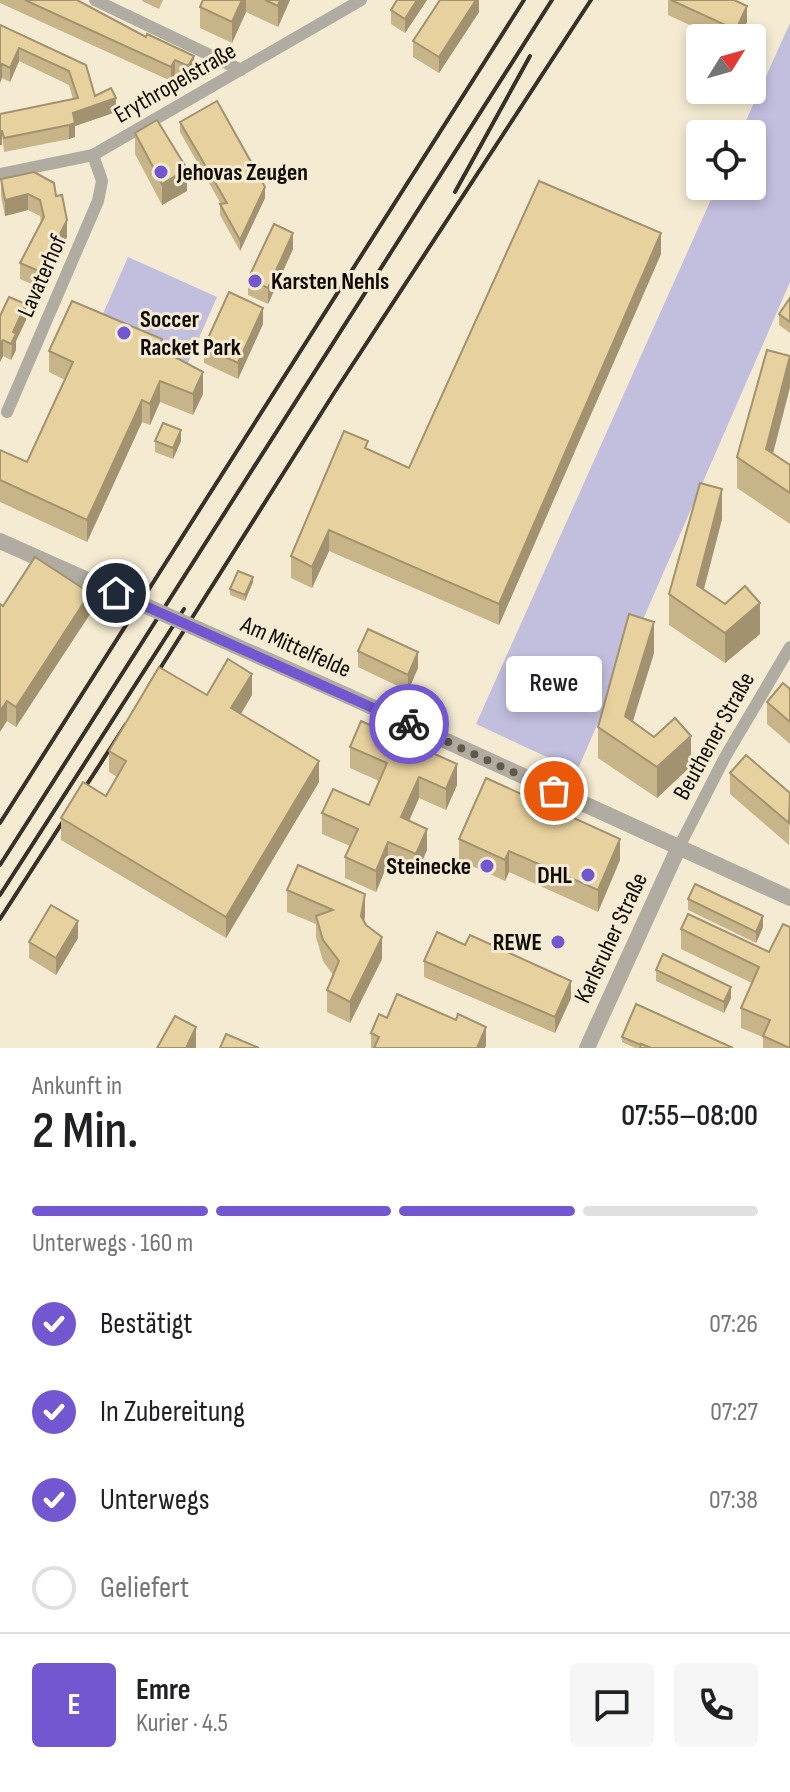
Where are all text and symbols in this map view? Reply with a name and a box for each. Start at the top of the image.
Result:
north arrow [686,24,766,104]
map controls [686,24,766,200]
street label: Erythropelstraße [109,36,241,130]
button: locate [686,120,766,200]
place label: Jehovas Zeugen [176,158,308,187]
marker: Jehovas Zeugen [152,163,170,181]
street label: Lavaterhof [11,229,73,322]
place label: Karsten Nehls [271,267,389,296]
marker: Karsten Nehls [246,272,264,290]
place label: Soccer Racket Park [140,305,241,362]
marker: Soccer Racket Park [115,324,133,342]
pin [82,559,150,627]
icon: home [94,571,138,615]
street label: Am Mittelfelde [236,609,356,684]
callout: Rewe [506,655,602,711]
street label: Beuthener Straße [667,667,761,805]
text: Rewe [530,668,578,699]
courier [369,684,449,764]
icon: bike [387,702,431,746]
pin [520,757,588,825]
icon: bag [532,769,576,813]
place label: Steinecke [386,852,471,881]
marker: Steinecke [478,857,496,875]
place label: DHL [537,861,573,890]
marker: DHL [579,866,597,884]
street label: Karlsruher Straße [568,868,654,1008]
place label: REWE [493,928,542,957]
marker: REWE [549,933,567,951]
text: Ankunft in [32,1071,122,1102]
text: 07:55–08:00 [621,1098,758,1134]
text: 2 Min. [32,1100,138,1163]
text: Unterwegs · 160 m [32,1228,193,1259]
icon: check [32,1302,76,1346]
text: Bestätigt [100,1306,192,1342]
text: 07:26 [709,1309,758,1340]
icon: check [32,1390,76,1434]
text: In Zubereitung [100,1394,245,1430]
text: 07:27 [710,1397,758,1428]
icon: check [32,1478,76,1522]
text: Unterwegs [100,1482,209,1518]
text: 07:38 [709,1485,758,1516]
text: Geliefert [100,1570,189,1606]
button: chat [570,1663,654,1747]
button: phone [674,1663,758,1747]
text: Emre [136,1672,191,1708]
text: E [67,1687,81,1723]
text: Kurier · 4.5 [136,1708,228,1739]

